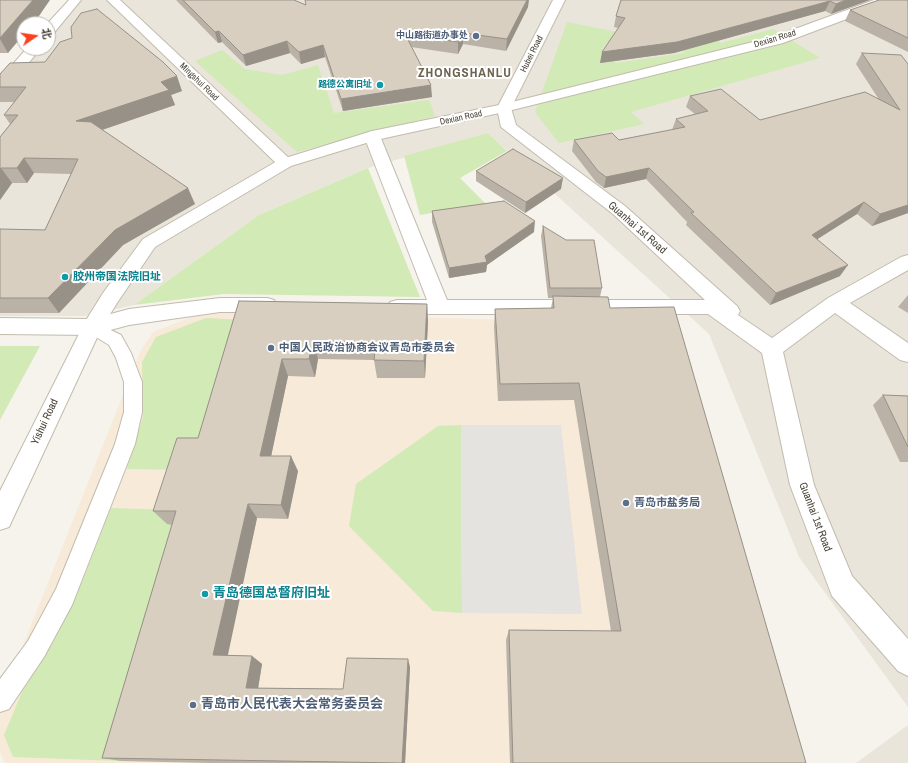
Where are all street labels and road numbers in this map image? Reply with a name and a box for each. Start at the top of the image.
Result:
street label: Dexian Road [753,28,797,50]
street label: Hubei Road [518,34,546,74]
street label: Mingshui Road [177,61,221,103]
street label: Dexian Road [439,108,483,128]
street label: Guanhai 1st Road [605,199,669,257]
street label: Yishui Road [29,397,61,447]
street label: Guanhai 1st Road [796,480,834,554]

